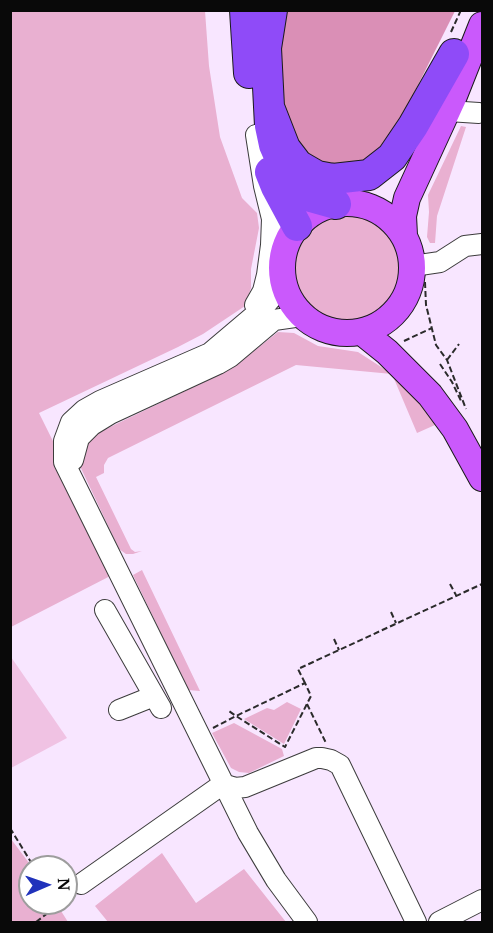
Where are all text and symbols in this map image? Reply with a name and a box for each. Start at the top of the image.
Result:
north arrow [18,855,78,915]
text: N [53,878,75,891]

